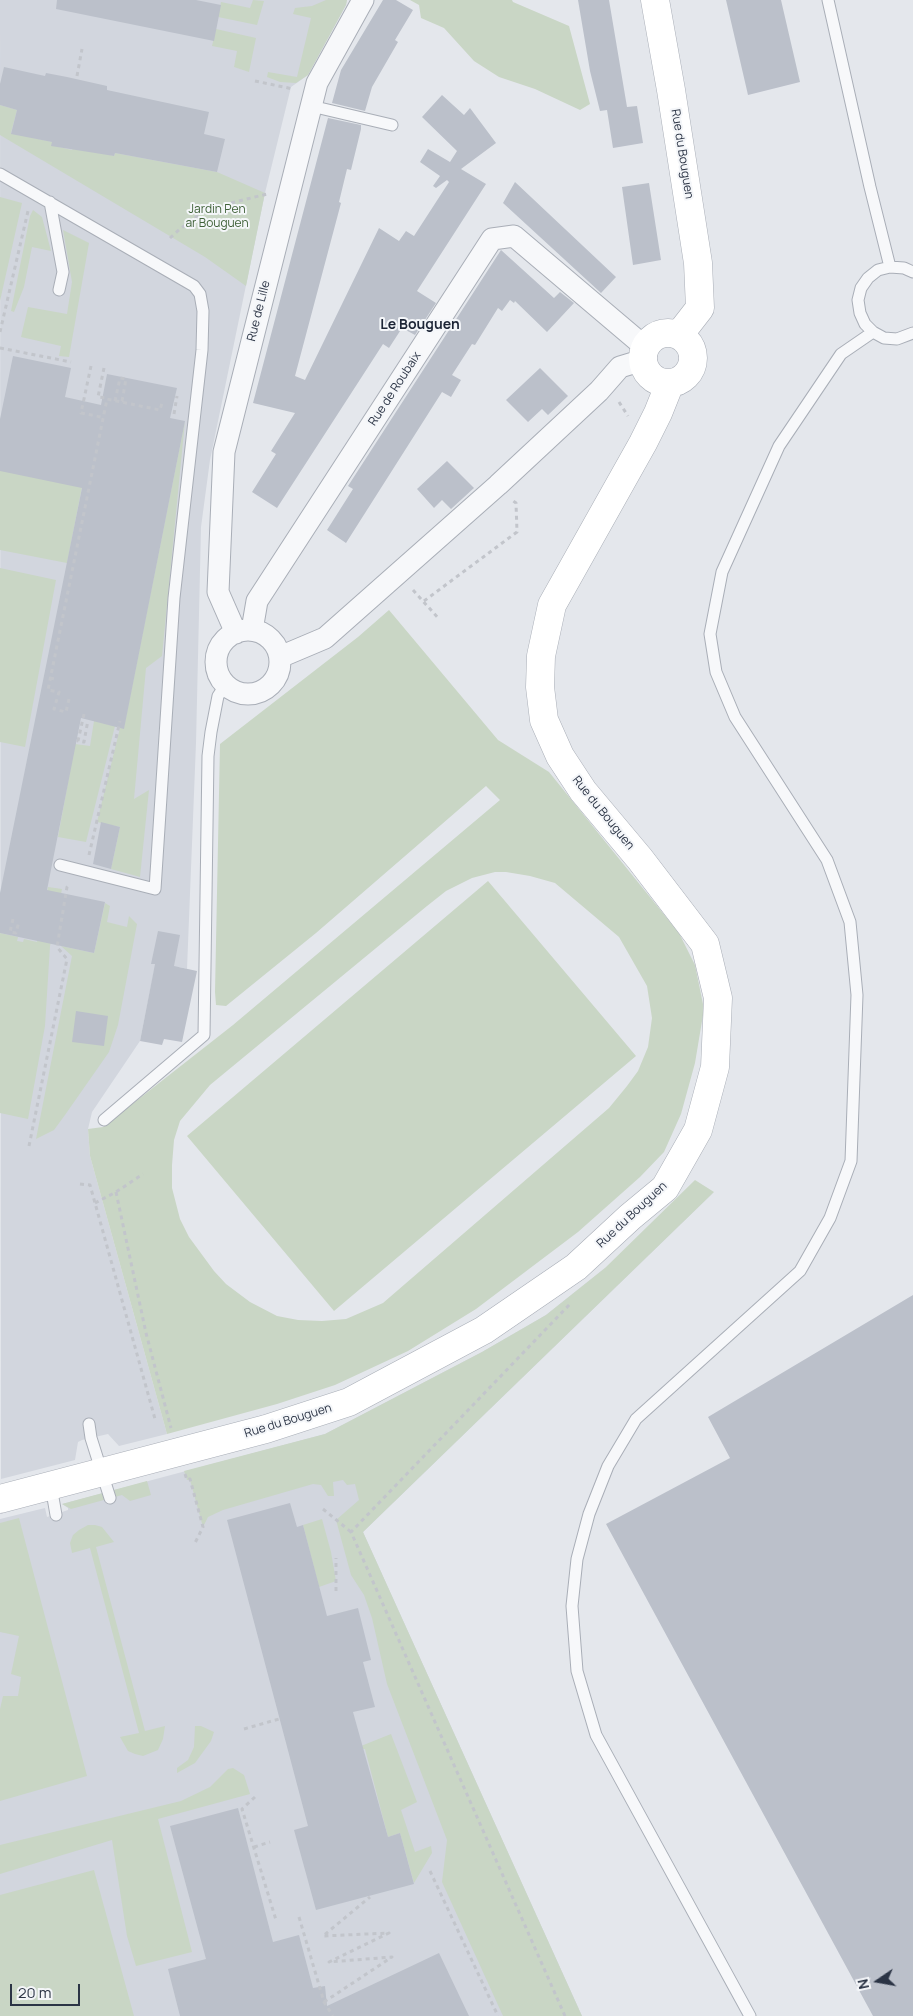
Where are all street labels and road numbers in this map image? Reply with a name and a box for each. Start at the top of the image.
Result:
street label: Rue du Bouguen [668,108,696,200]
street label: Rue de Lille [244,279,274,343]
street label: Rue de Roubaix [366,349,424,429]
street label: Rue du Bouguen [569,773,637,853]
street label: Rue du Bouguen [594,1179,670,1251]
street label: Rue du Bouguen [243,1401,333,1441]

